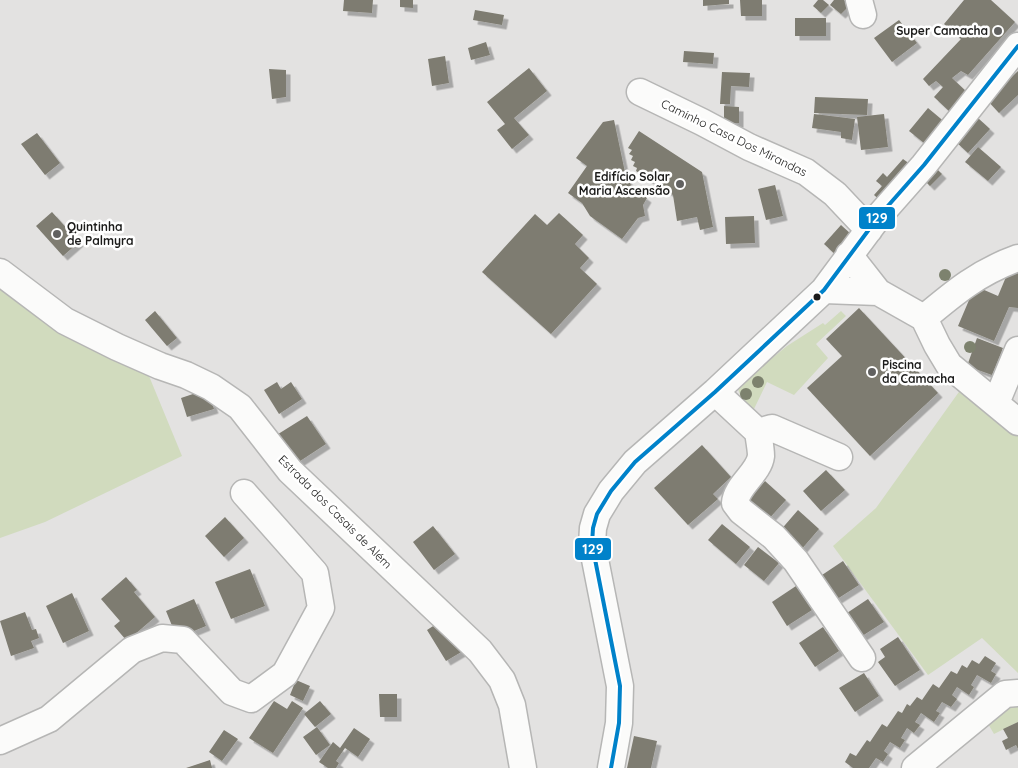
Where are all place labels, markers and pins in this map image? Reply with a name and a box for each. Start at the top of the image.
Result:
place label: Super Camacha [896,23,988,38]
marker: Super Camacha [992,25,1004,37]
place label: Edifício Solar Maria Ascensão [579,169,671,198]
marker: Edifício Solar Maria Ascensão [674,178,686,190]
place label: Quintinha de Palmyra [67,219,134,248]
marker: Quintinha de Palmyra [51,228,63,240]
unlabelled marker [812,292,822,302]
place label: Piscina da Camacha [882,357,955,386]
marker: Piscina da Camacha [866,366,878,378]

